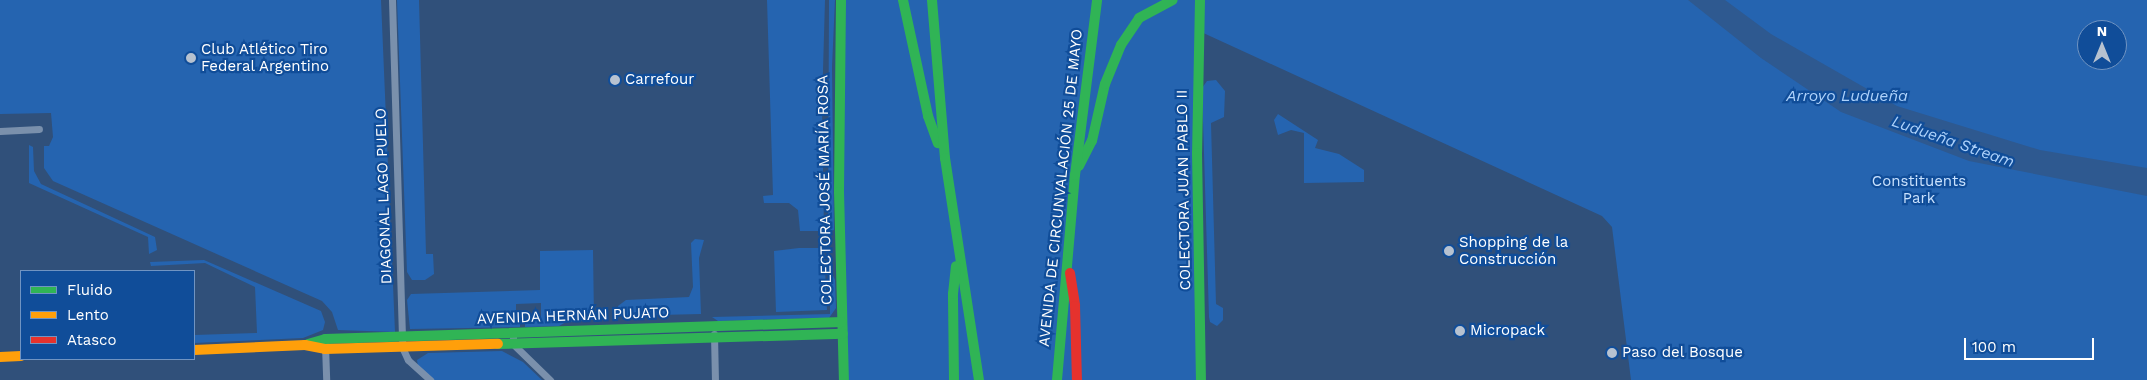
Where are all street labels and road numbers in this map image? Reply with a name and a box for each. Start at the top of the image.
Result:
street label: AVENIDA DE CIRCUNVALACIÓN 25 DE MAYO [1035,28,1087,348]
street label: COLECTORA JOSÉ MARÍA ROSA [814,74,836,306]
street label: COLECTORA JUAN PABLO II [1173,89,1195,291]
street label: DIAGONAL LAGO PUELO [372,107,396,285]
street label: AVENIDA HERNÁN PUJATO [476,304,670,328]

